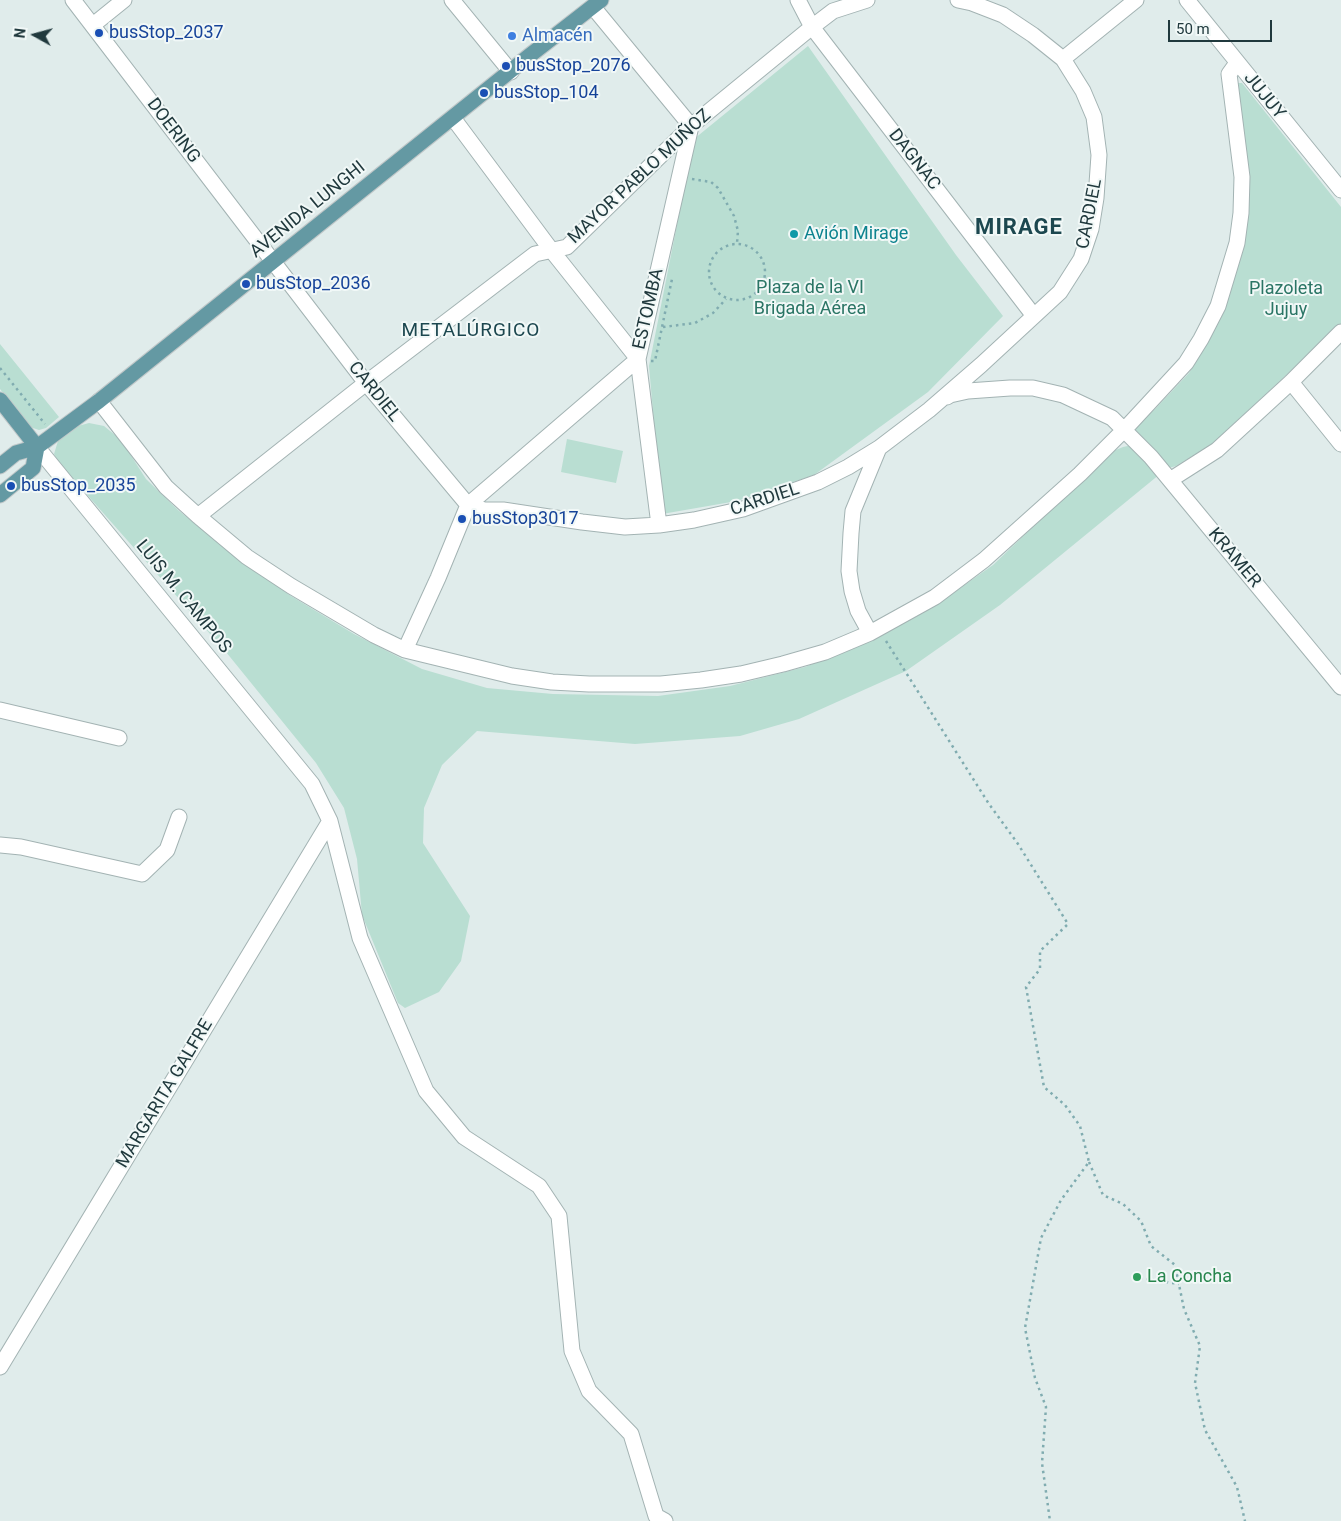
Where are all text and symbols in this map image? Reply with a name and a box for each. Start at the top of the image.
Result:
north arrow [10,10,60,60]
scale bar [1171,10,1275,42]
text: 50 m [1176,20,1210,38]
place label: busStop_2037 [109,22,224,44]
place label: Almacén [522,25,593,47]
text: N [12,27,29,39]
marker: busStop_2037 [93,27,105,39]
marker: Almacén [506,30,518,42]
place label: busStop_2076 [516,55,631,77]
marker: busStop_2076 [500,60,512,72]
street label: JUJUY [1239,68,1289,124]
place label: busStop_104 [494,82,599,104]
marker: busStop_104 [478,87,490,99]
street label: DOERING [142,94,204,168]
street label: MAYOR PABLO MUÑOZ [564,105,716,249]
street label: DAGNAC [883,125,945,195]
street label: AVENIDA LUNGHI [246,157,370,263]
street label: CARDIEL [1073,177,1107,251]
district label: MIRAGE [974,215,1064,241]
place label: Avión Mirage [804,223,908,245]
marker: Avión Mirage [788,228,800,240]
street label: ESTOMBA [629,266,669,352]
place label: busStop_2036 [256,273,371,295]
park label: Plaza de la VI Brigada Aérea [754,277,866,320]
marker: busStop_2036 [240,278,252,290]
park label: Plazoleta Jujuy [1249,278,1323,320]
district label: METALÚRGICO [400,320,542,342]
street label: CARDIEL [343,358,405,426]
place label: busStop_2035 [21,475,136,497]
street label: CARDIEL [728,479,802,521]
marker: busStop_2035 [5,480,17,492]
place label: busStop3017 [472,508,579,530]
marker: busStop3017 [456,513,468,525]
street label: KRAMER [1203,524,1265,592]
street label: LUIS M. CAMPOS [131,536,235,658]
street label: MARGARITA GALFRE [112,1016,218,1172]
place label: La Concha [1147,1266,1232,1288]
marker: La Concha [1131,1271,1143,1283]

